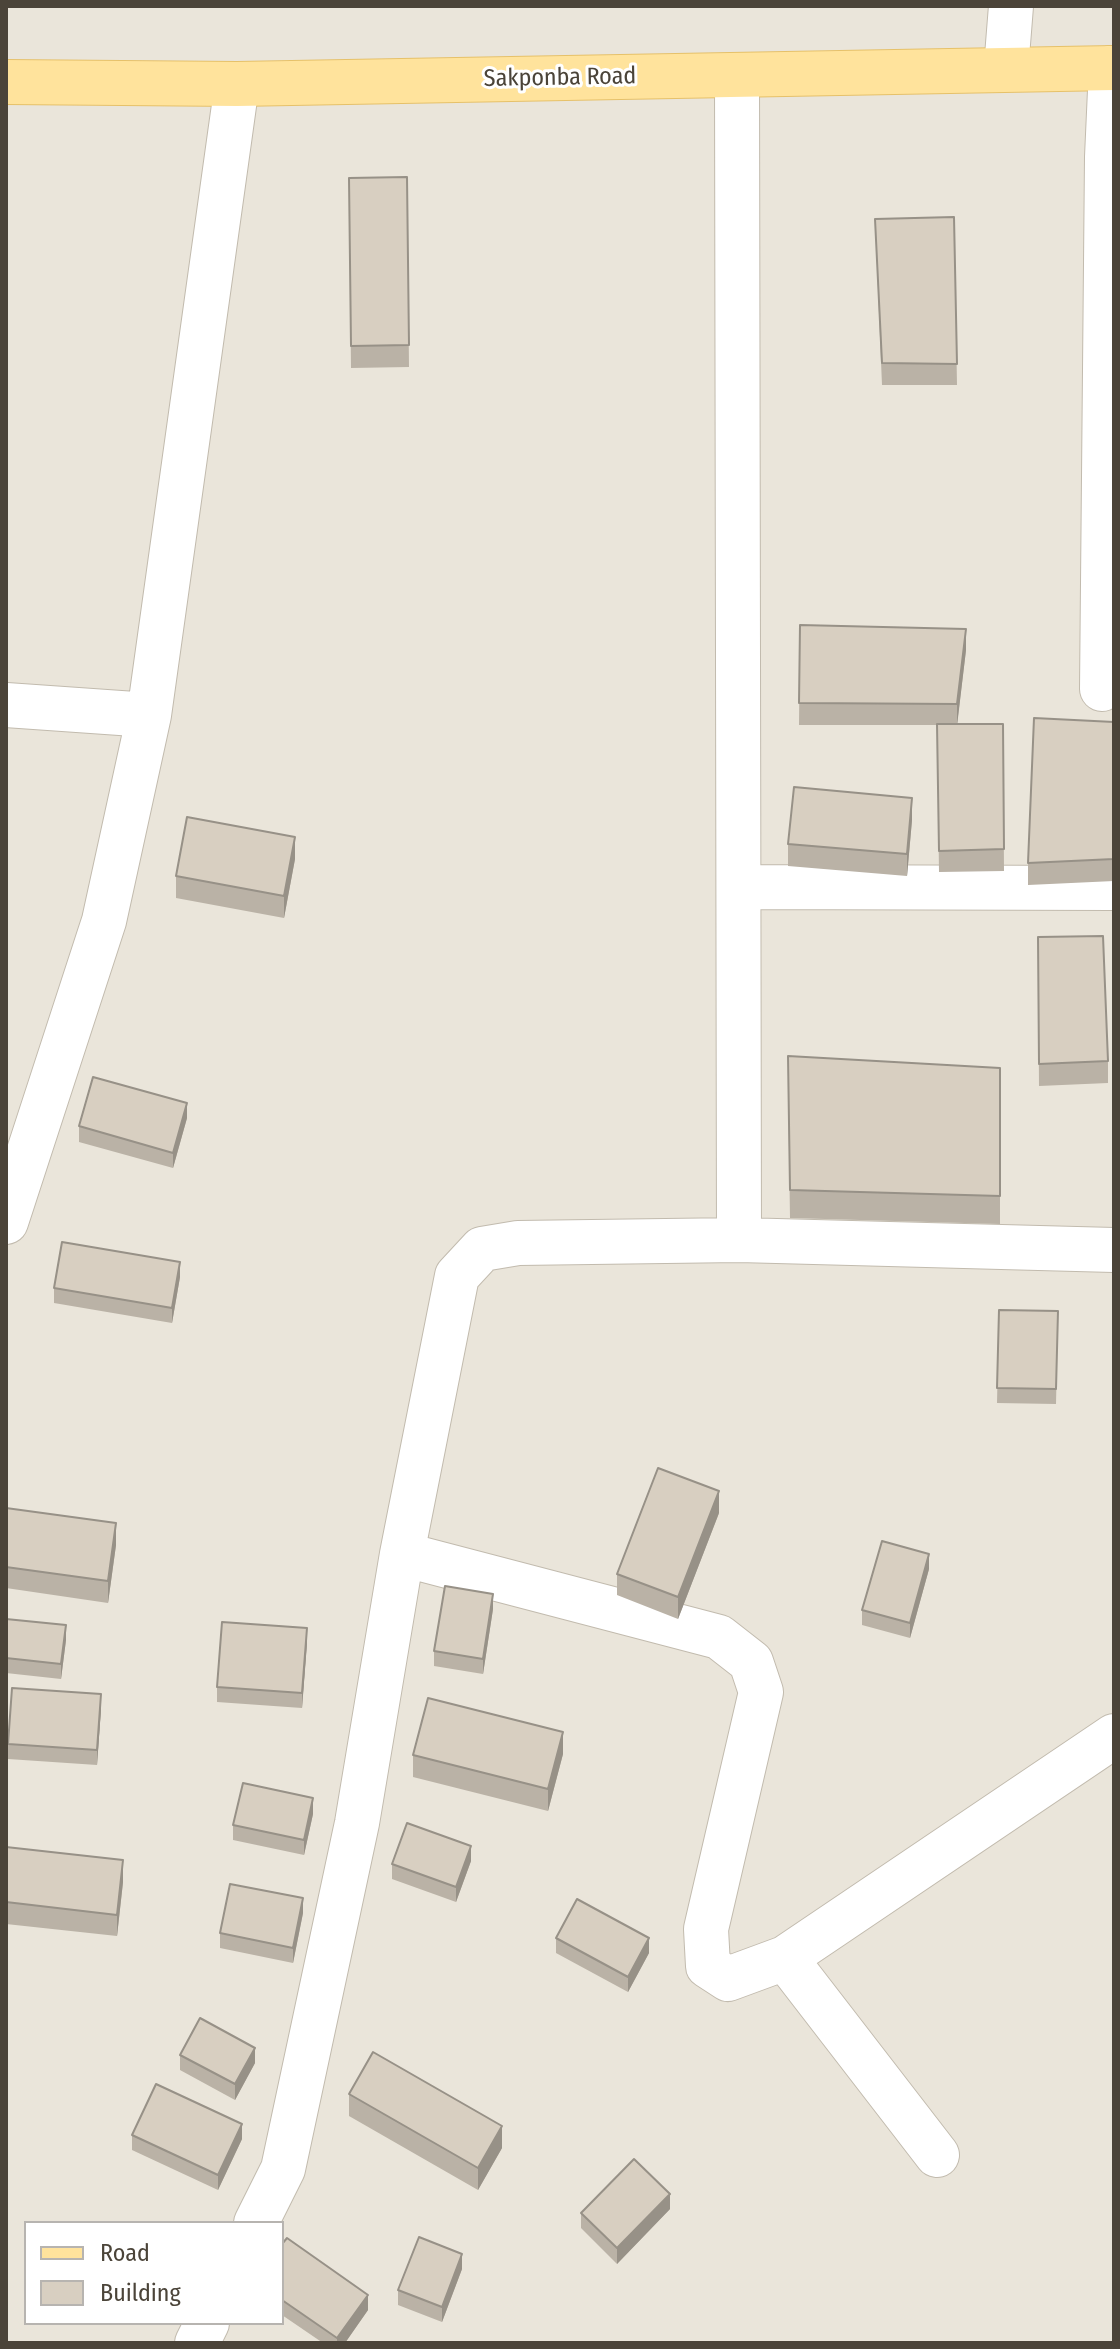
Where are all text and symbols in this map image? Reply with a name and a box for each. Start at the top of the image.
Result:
street label: Sakponba Road [483,62,637,94]
legend [24,2221,284,2325]
text: Road [100,2239,150,2267]
text: Building [100,2279,181,2307]

